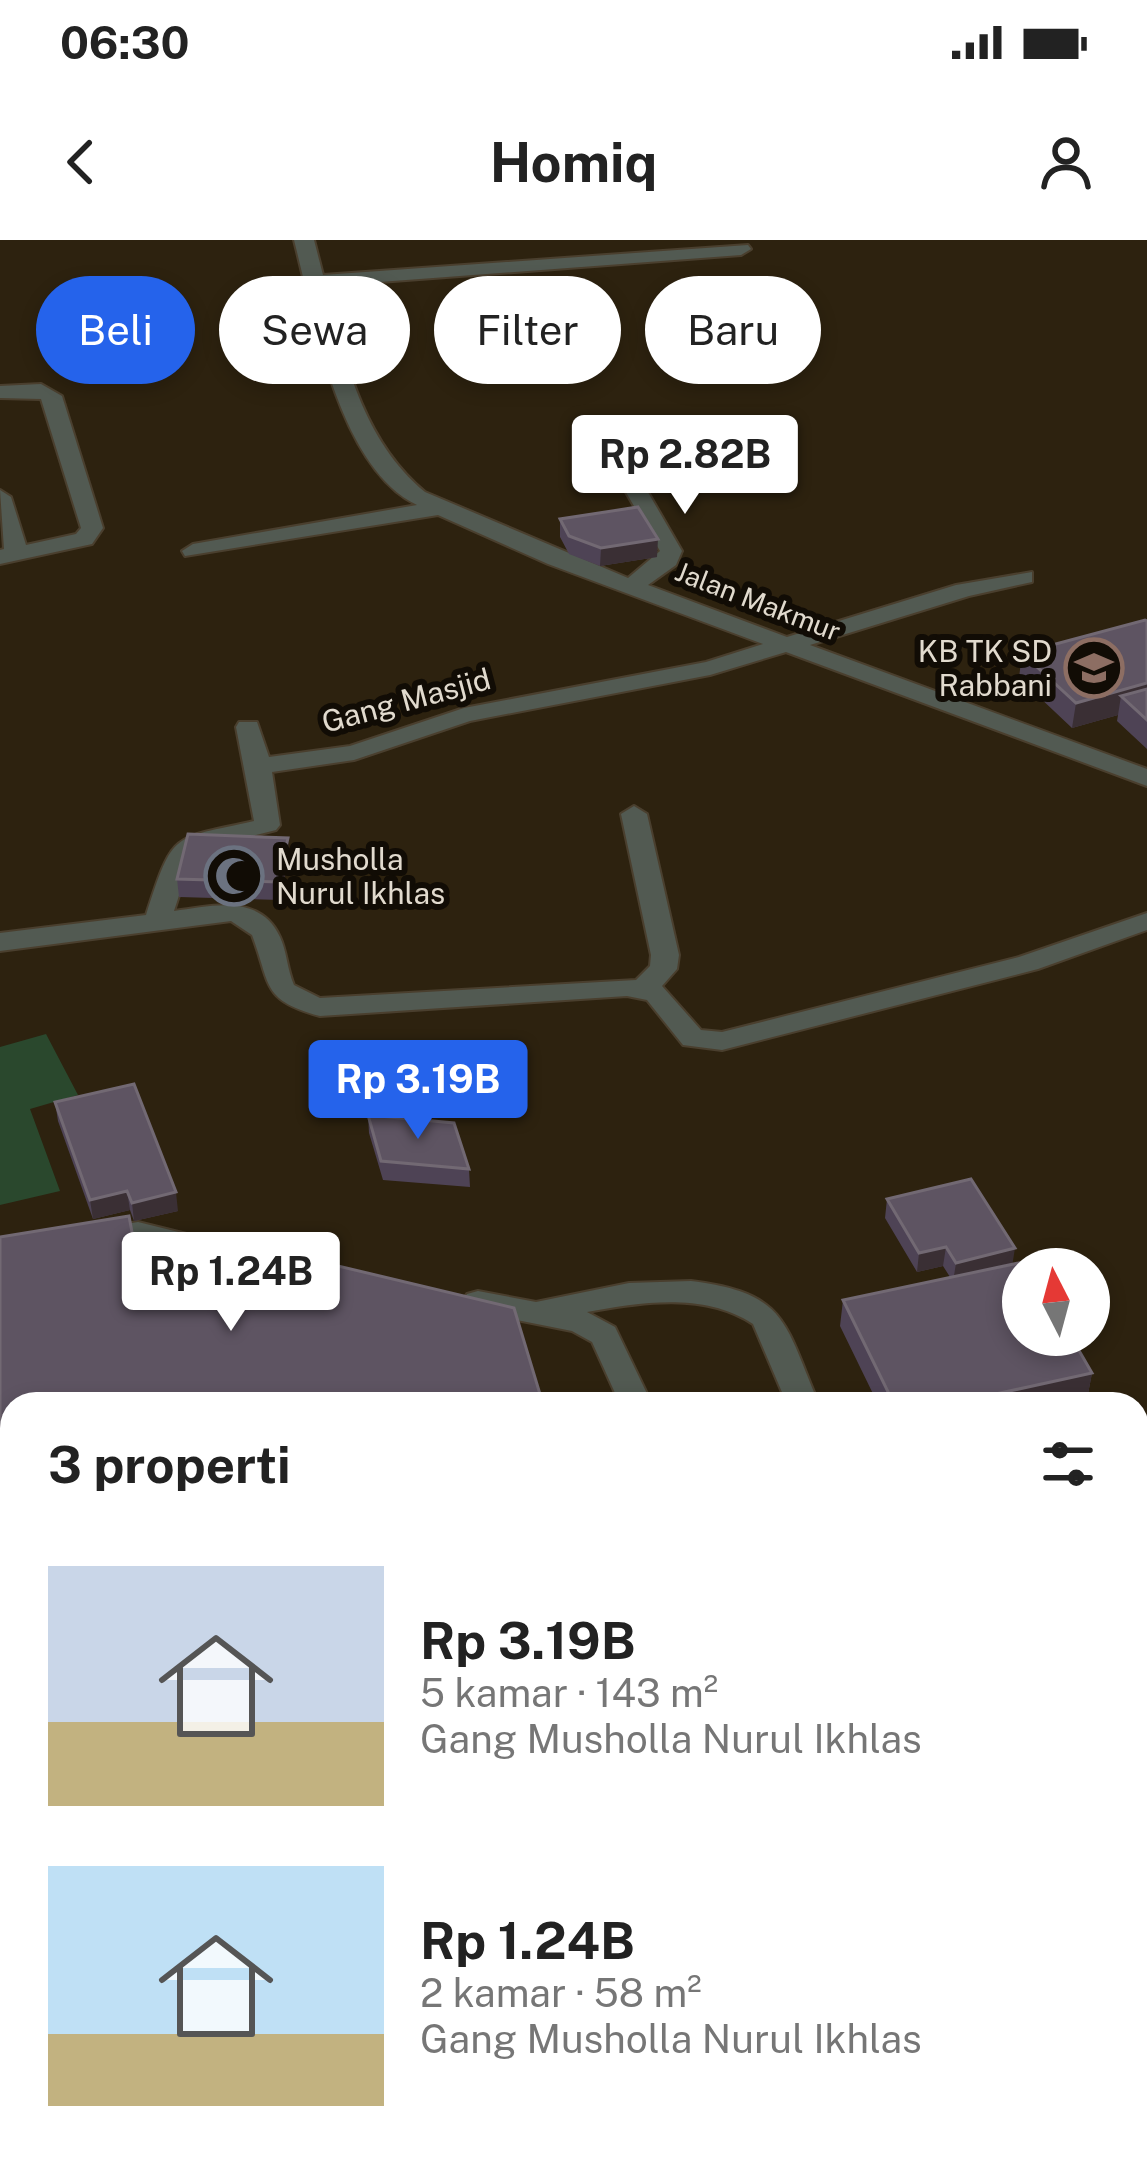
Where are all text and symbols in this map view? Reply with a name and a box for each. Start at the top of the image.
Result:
text: 06:30 [60,16,190,69]
icon: back [48,129,114,195]
icon: person [1033,129,1099,195]
text: Homiq [490,131,657,194]
chip: Beli [36,276,195,384]
chip: Sewa [219,276,410,384]
chip: Filter [434,276,621,384]
chip: Baru [645,276,821,384]
pin: Rp 2.82B [561,415,809,517]
text: Rp 2.82B [599,431,771,477]
street label: Jalan Makmur [671,555,845,647]
place label: KB TK SD Rabbani [918,633,1052,703]
school or university icon: KB TK SD Rabbani [1063,637,1125,699]
street label: Gang Masjid [318,660,494,740]
place label: Musholla Nurul Ikhlas [276,841,445,911]
mosque icon: Musholla Nurul Ikhlas [203,845,265,907]
pin: Rp 3.19B [294,1040,542,1142]
text: Rp 3.19B [336,1056,500,1102]
pin: Rp 1.24B [107,1232,355,1334]
text: Rp 1.24B [149,1248,313,1294]
north arrow [1002,1248,1110,1356]
map controls [1002,1248,1110,1356]
icon: filters [1035,1431,1101,1497]
text: 3 properti [48,1435,291,1494]
text: Rp 3.19B [420,1611,636,1670]
icon: home [144,1614,288,1758]
text: 5 kamar · 143 m² [420,1670,718,1716]
text: Gang Musholla Nurul Ikhlas [420,1716,922,1762]
text: Rp 1.24B [420,1911,635,1970]
icon: home [144,1914,288,2058]
text: 2 kamar · 58 m² [420,1970,702,2016]
text: Gang Musholla Nurul Ikhlas [420,2016,922,2062]

